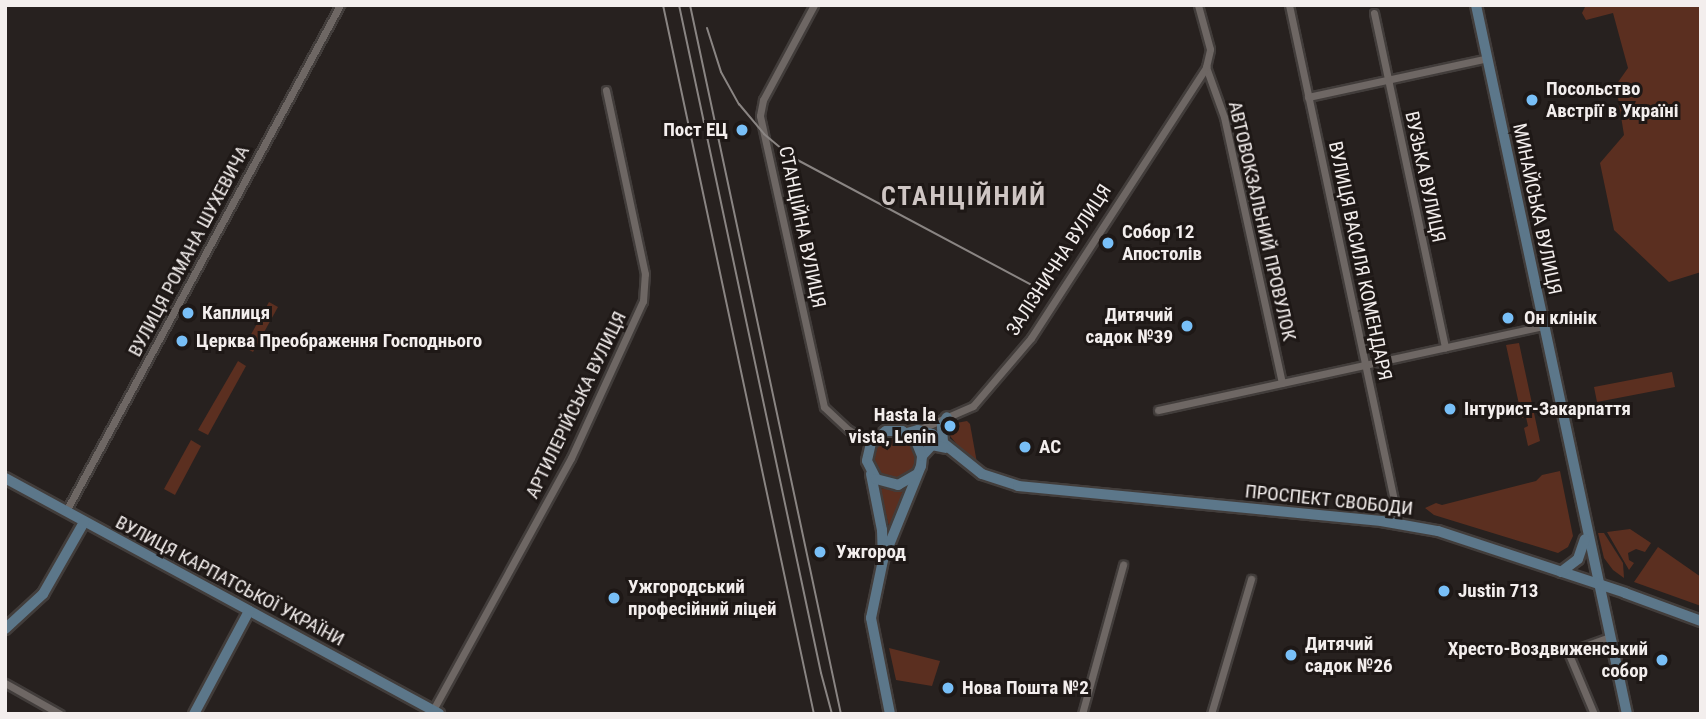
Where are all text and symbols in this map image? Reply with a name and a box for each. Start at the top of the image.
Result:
place label: Посольство Австрії в Україні [1546,78,1678,122]
marker: Посольство Австрії в Україні [1524,92,1540,108]
street label: АВТОВОКЗАЛЬНИЙ ПРОВУЛОК [1223,99,1301,343]
street label: ВУЗЬКА ВУЛИЦЯ [1400,109,1450,245]
place label: Пост ЕЦ [663,119,728,141]
street label: МИНАЙСЬКА ВУЛИЦЯ [1508,121,1566,297]
marker: Пост ЕЦ [734,122,750,138]
street label: ВУЛИЦЯ ВАСИЛЯ КОМЕНДАРЯ [1323,139,1397,383]
street label: ВУЛИЦЯ РОМАНА ШУХЕВИЧА [124,142,254,360]
street label: СТАНЦІЙНА ВУЛИЦЯ [774,144,830,310]
street label: ЗАЛІЗНИЧНА ВУЛИЦЯ [1002,180,1116,340]
district label: СТАНЦІЙНИЙ [882,181,1046,213]
place label: Собор 12 Апостолів [1122,221,1202,265]
marker: Собор 12 Апостолів [1100,235,1116,251]
place label: Каплиця [202,302,270,324]
place label: Дитячий садок №39 [1085,304,1173,348]
marker: Каплиця [180,305,196,321]
place label: Он клінік [1524,307,1597,329]
street label: АРТИЛЕРІЙСЬКА ВУЛИЦЯ [521,308,631,502]
marker: Он клінік [1498,308,1518,328]
marker: Дитячий садок №39 [1179,318,1195,334]
place label: Церква Преображення Господнього [196,330,482,352]
marker: Церква Преображення Господнього [174,333,190,349]
place label: Інтурист-Закарпаття [1464,398,1631,420]
marker: Інтурист-Закарпаття [1442,401,1458,417]
place label: Hasta la vista, Lenin [849,404,936,448]
marker: Hasta la vista, Lenin [942,418,958,434]
place label: AC [1039,436,1061,458]
marker: AC [1017,439,1033,455]
street label: ПРОСПЕКТ СВОБОДИ [1244,480,1414,520]
street label: ВУЛИЦЯ КАРПАТСЬКОЇ УКРАЇНИ [112,511,348,651]
place label: Ужгород [836,541,906,563]
marker: Ужгород [810,542,830,562]
place label: Ужгородський професійний ліцей [628,576,777,620]
place label: Justin 713 [1458,580,1538,602]
marker: Justin 713 [1436,583,1452,599]
marker: Ужгородський професійний ліцей [606,590,622,606]
place label: Дитячий садок №26 [1305,633,1393,677]
place label: Хресто-Воздвиженський собор [1448,638,1648,682]
marker: Дитячий садок №26 [1283,647,1299,663]
marker: Хресто-Воздвиженський собор [1654,652,1670,668]
place label: Нова Пошта №2 [962,677,1089,699]
marker: Нова Пошта №2 [940,680,956,696]

